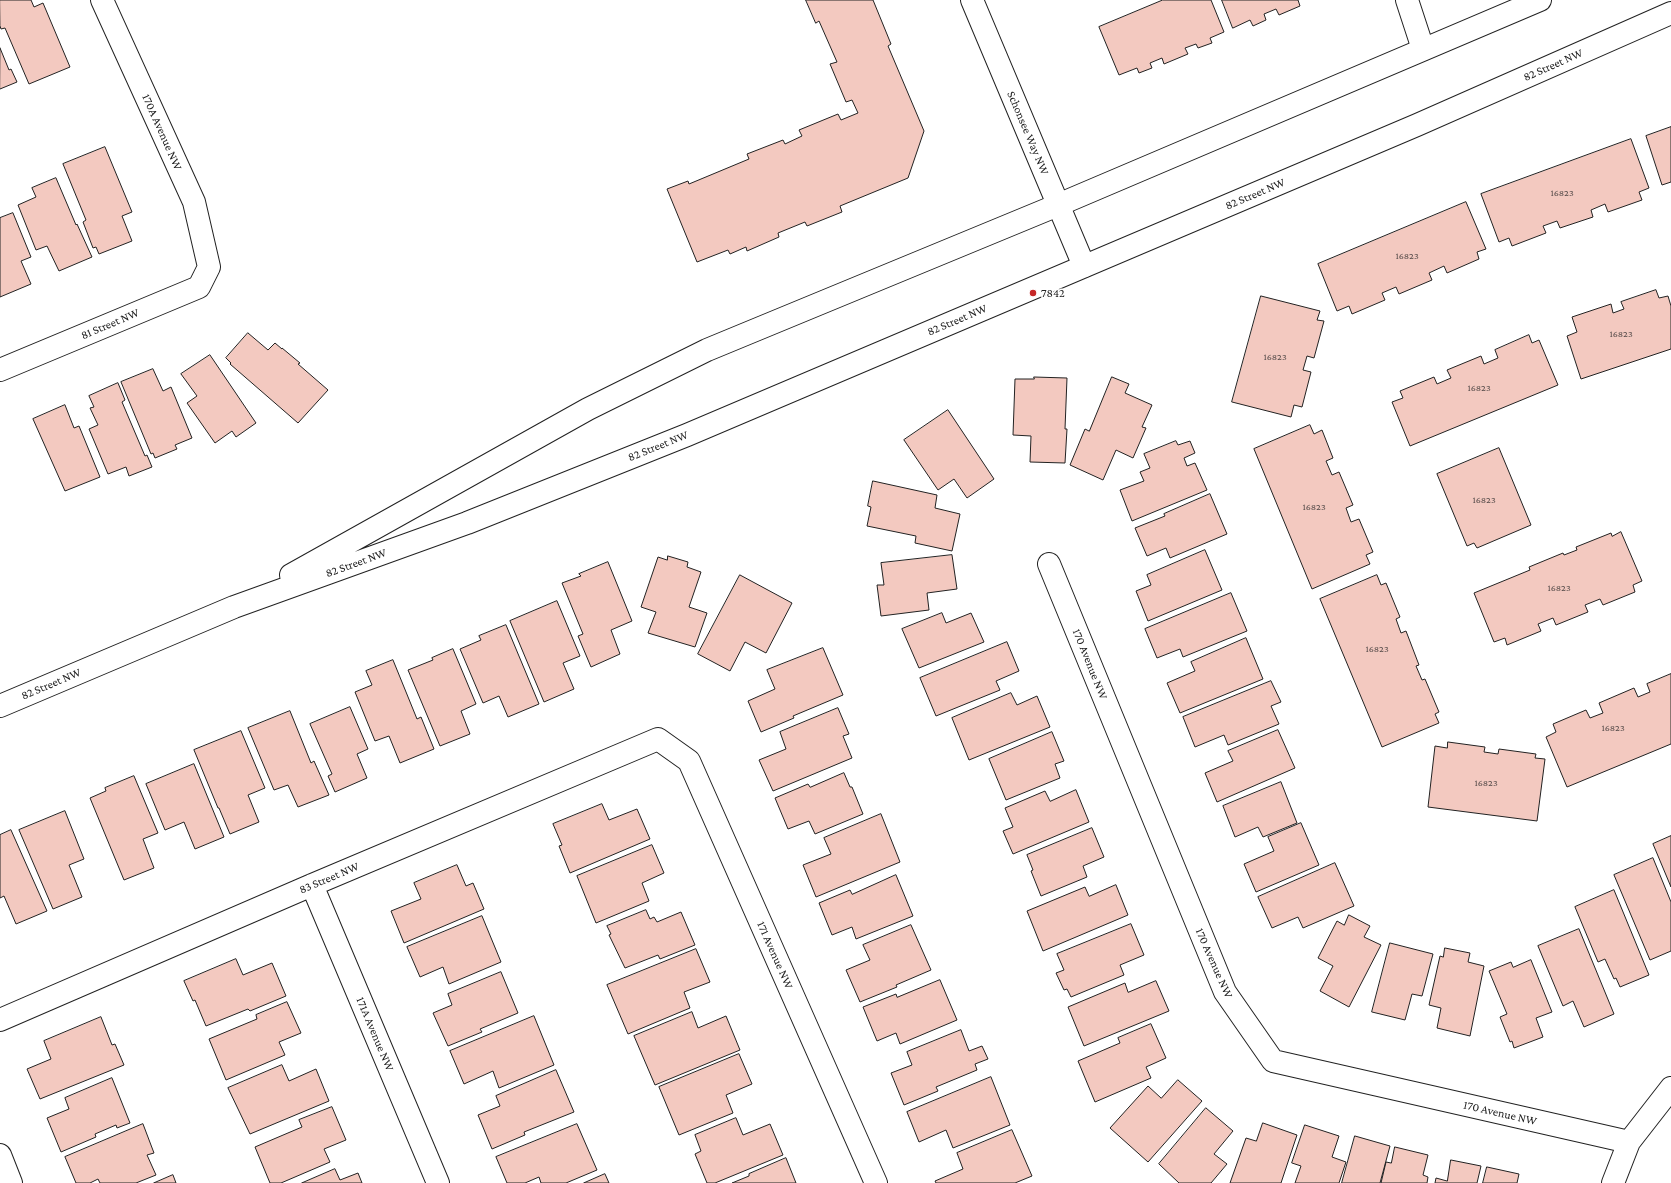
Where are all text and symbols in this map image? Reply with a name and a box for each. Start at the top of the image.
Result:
street label: 82 Street NW [1521,45,1585,85]
street label: Schonsee Way NW [1004,89,1052,177]
street label: 170A Avenue NW [139,92,185,172]
street label: 82 Street NW [1223,175,1287,213]
house number: 16823 [1550,187,1574,199]
house number: 16823 [1395,250,1419,262]
place label: 7842 [1041,286,1065,300]
marker: 7842 [1028,288,1038,298]
street label: 82 Street NW [925,301,989,339]
street label: 81 Street NW [79,305,141,343]
house number: 16823 [1609,328,1633,340]
house number: 16823 [1263,351,1287,363]
house number: 16823 [1467,382,1491,394]
street label: 82 Street NW [626,427,690,465]
house number: 16823 [1472,494,1496,506]
house number: 16823 [1302,501,1326,513]
street label: 82 Street NW [324,545,388,581]
house number: 16823 [1547,582,1571,594]
street label: 170 Avenue NW [1069,627,1111,701]
house number: 16823 [1365,643,1389,655]
street label: 82 Street NW [19,665,83,703]
house number: 16823 [1601,722,1625,734]
house number: 16823 [1474,777,1498,789]
street label: 83 Street NW [297,859,361,897]
street label: 171 Avenue NW [754,919,796,991]
street label: 170 Avenue NW [1192,926,1236,1000]
street label: 171A Avenue NW [353,995,397,1073]
street label: 170 Avenue NW [1462,1098,1538,1128]

